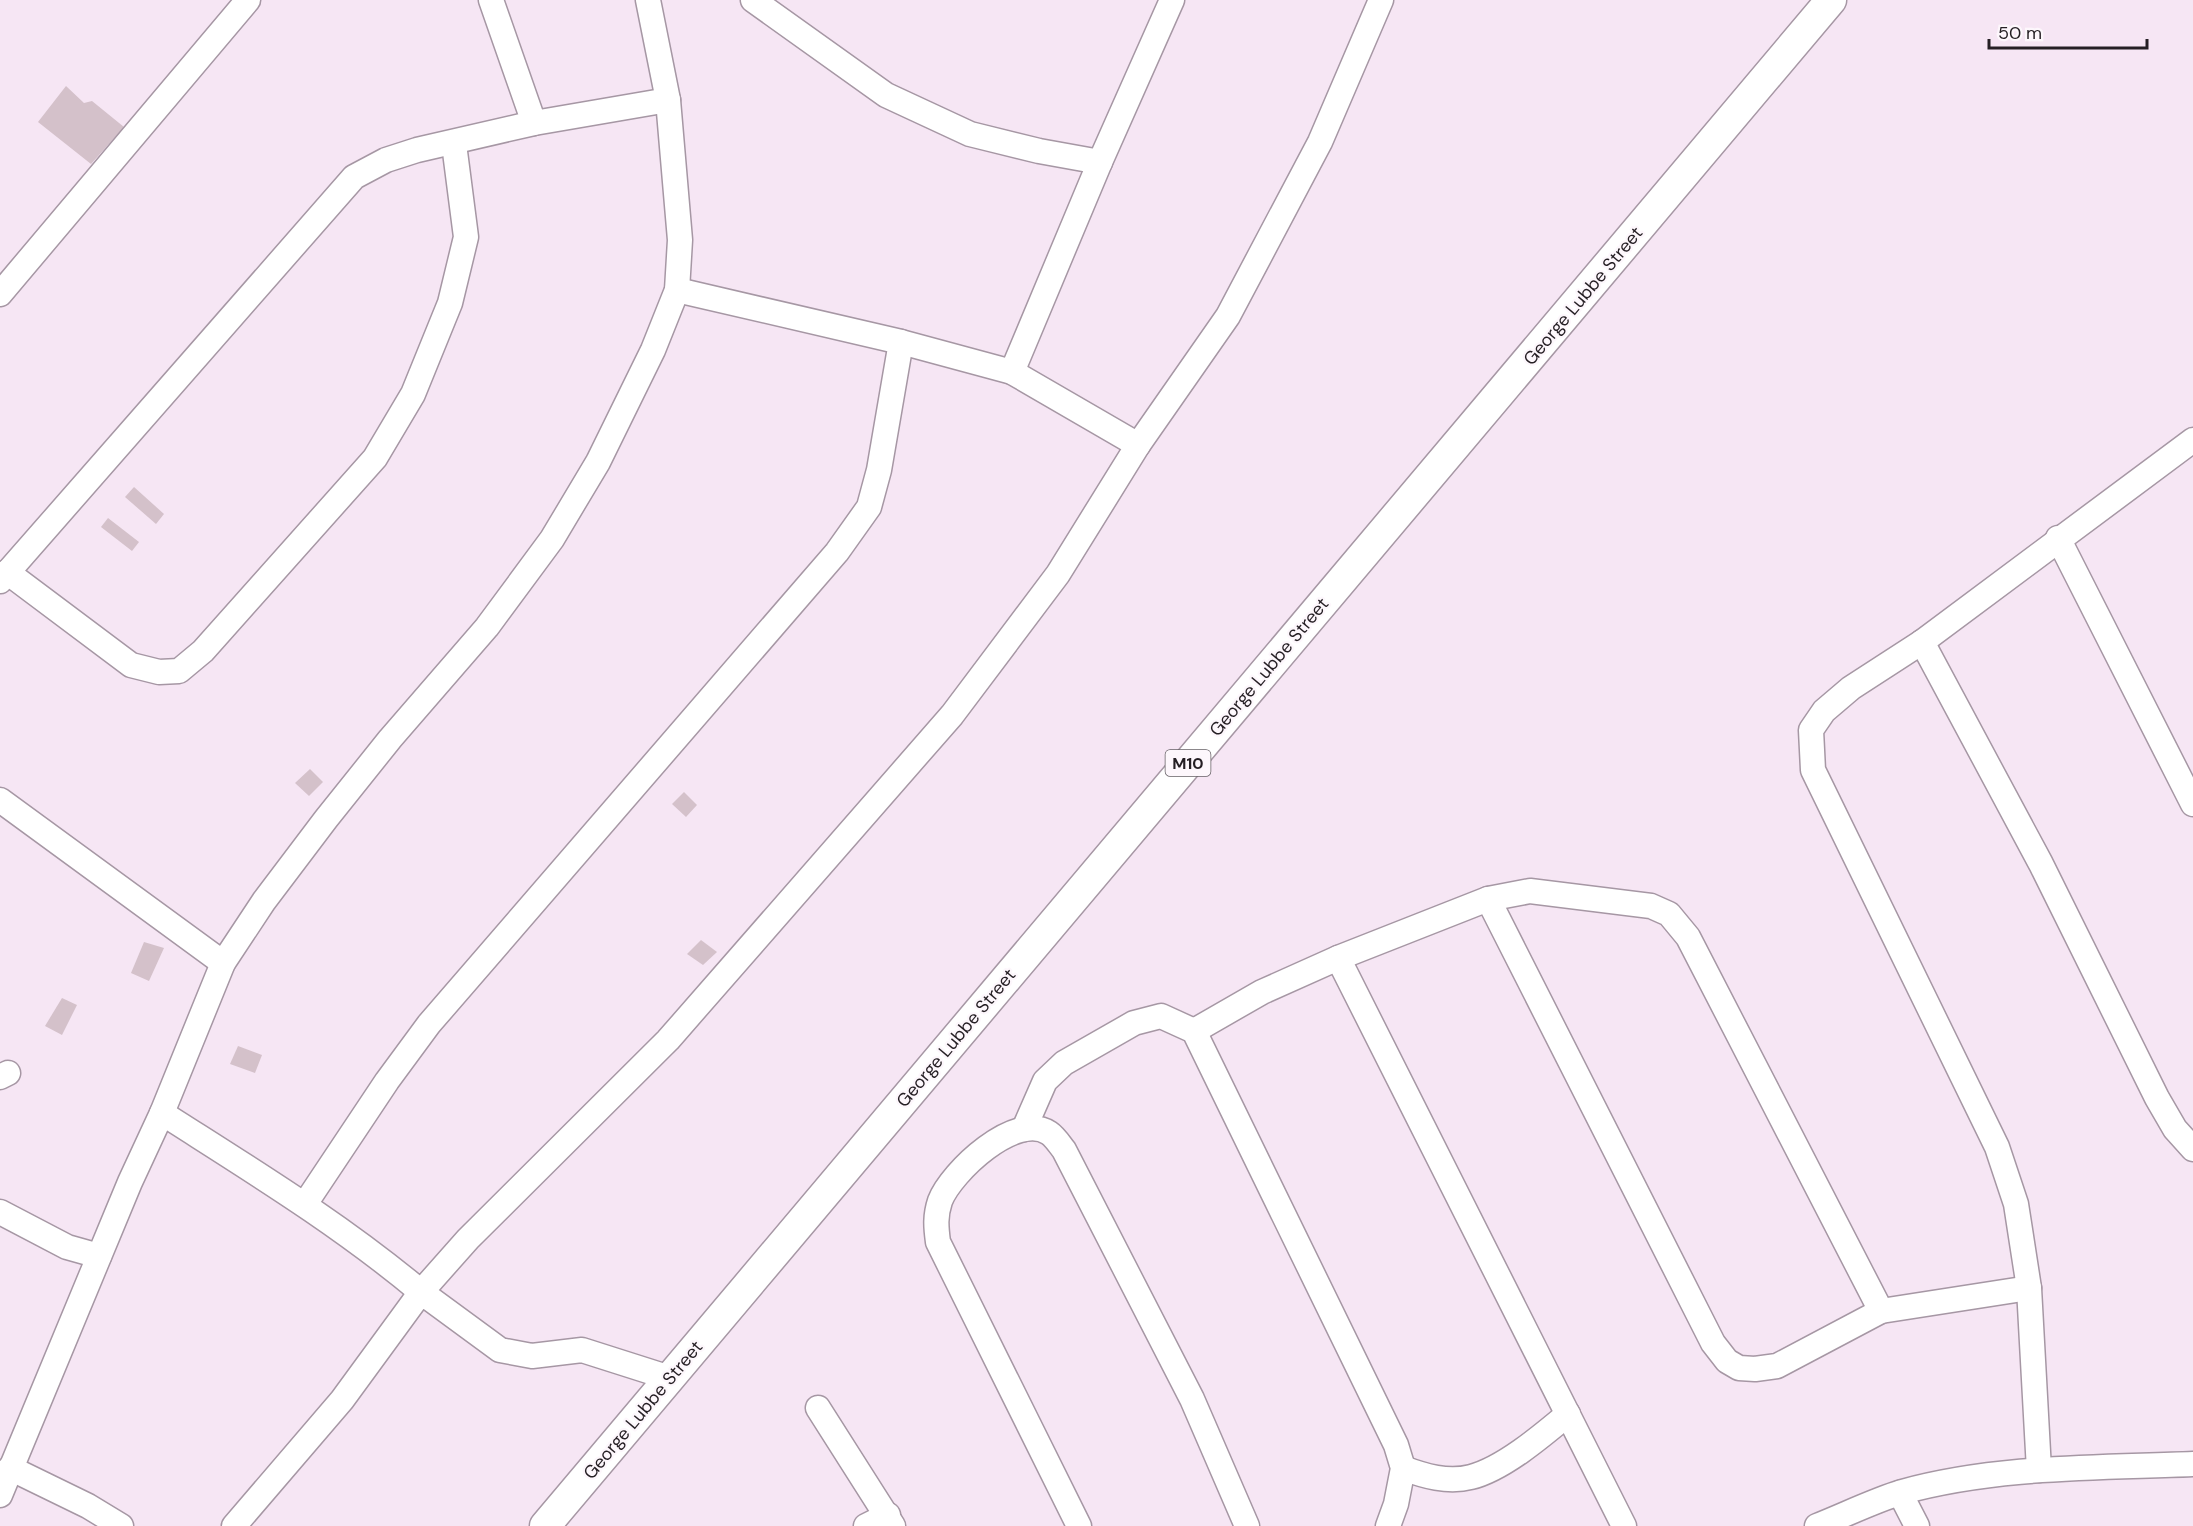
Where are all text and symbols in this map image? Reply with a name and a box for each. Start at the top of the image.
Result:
scale bar [1989,12,2146,50]
text: 50 m [1998,21,2042,45]
street label: George Lubbe Street [1518,222,1648,370]
street label: George Lubbe Street [1204,593,1334,741]
road number: M10 [1166,750,1210,776]
street label: George Lubbe Street [891,964,1021,1112]
street label: George Lubbe Street [578,1336,708,1484]

